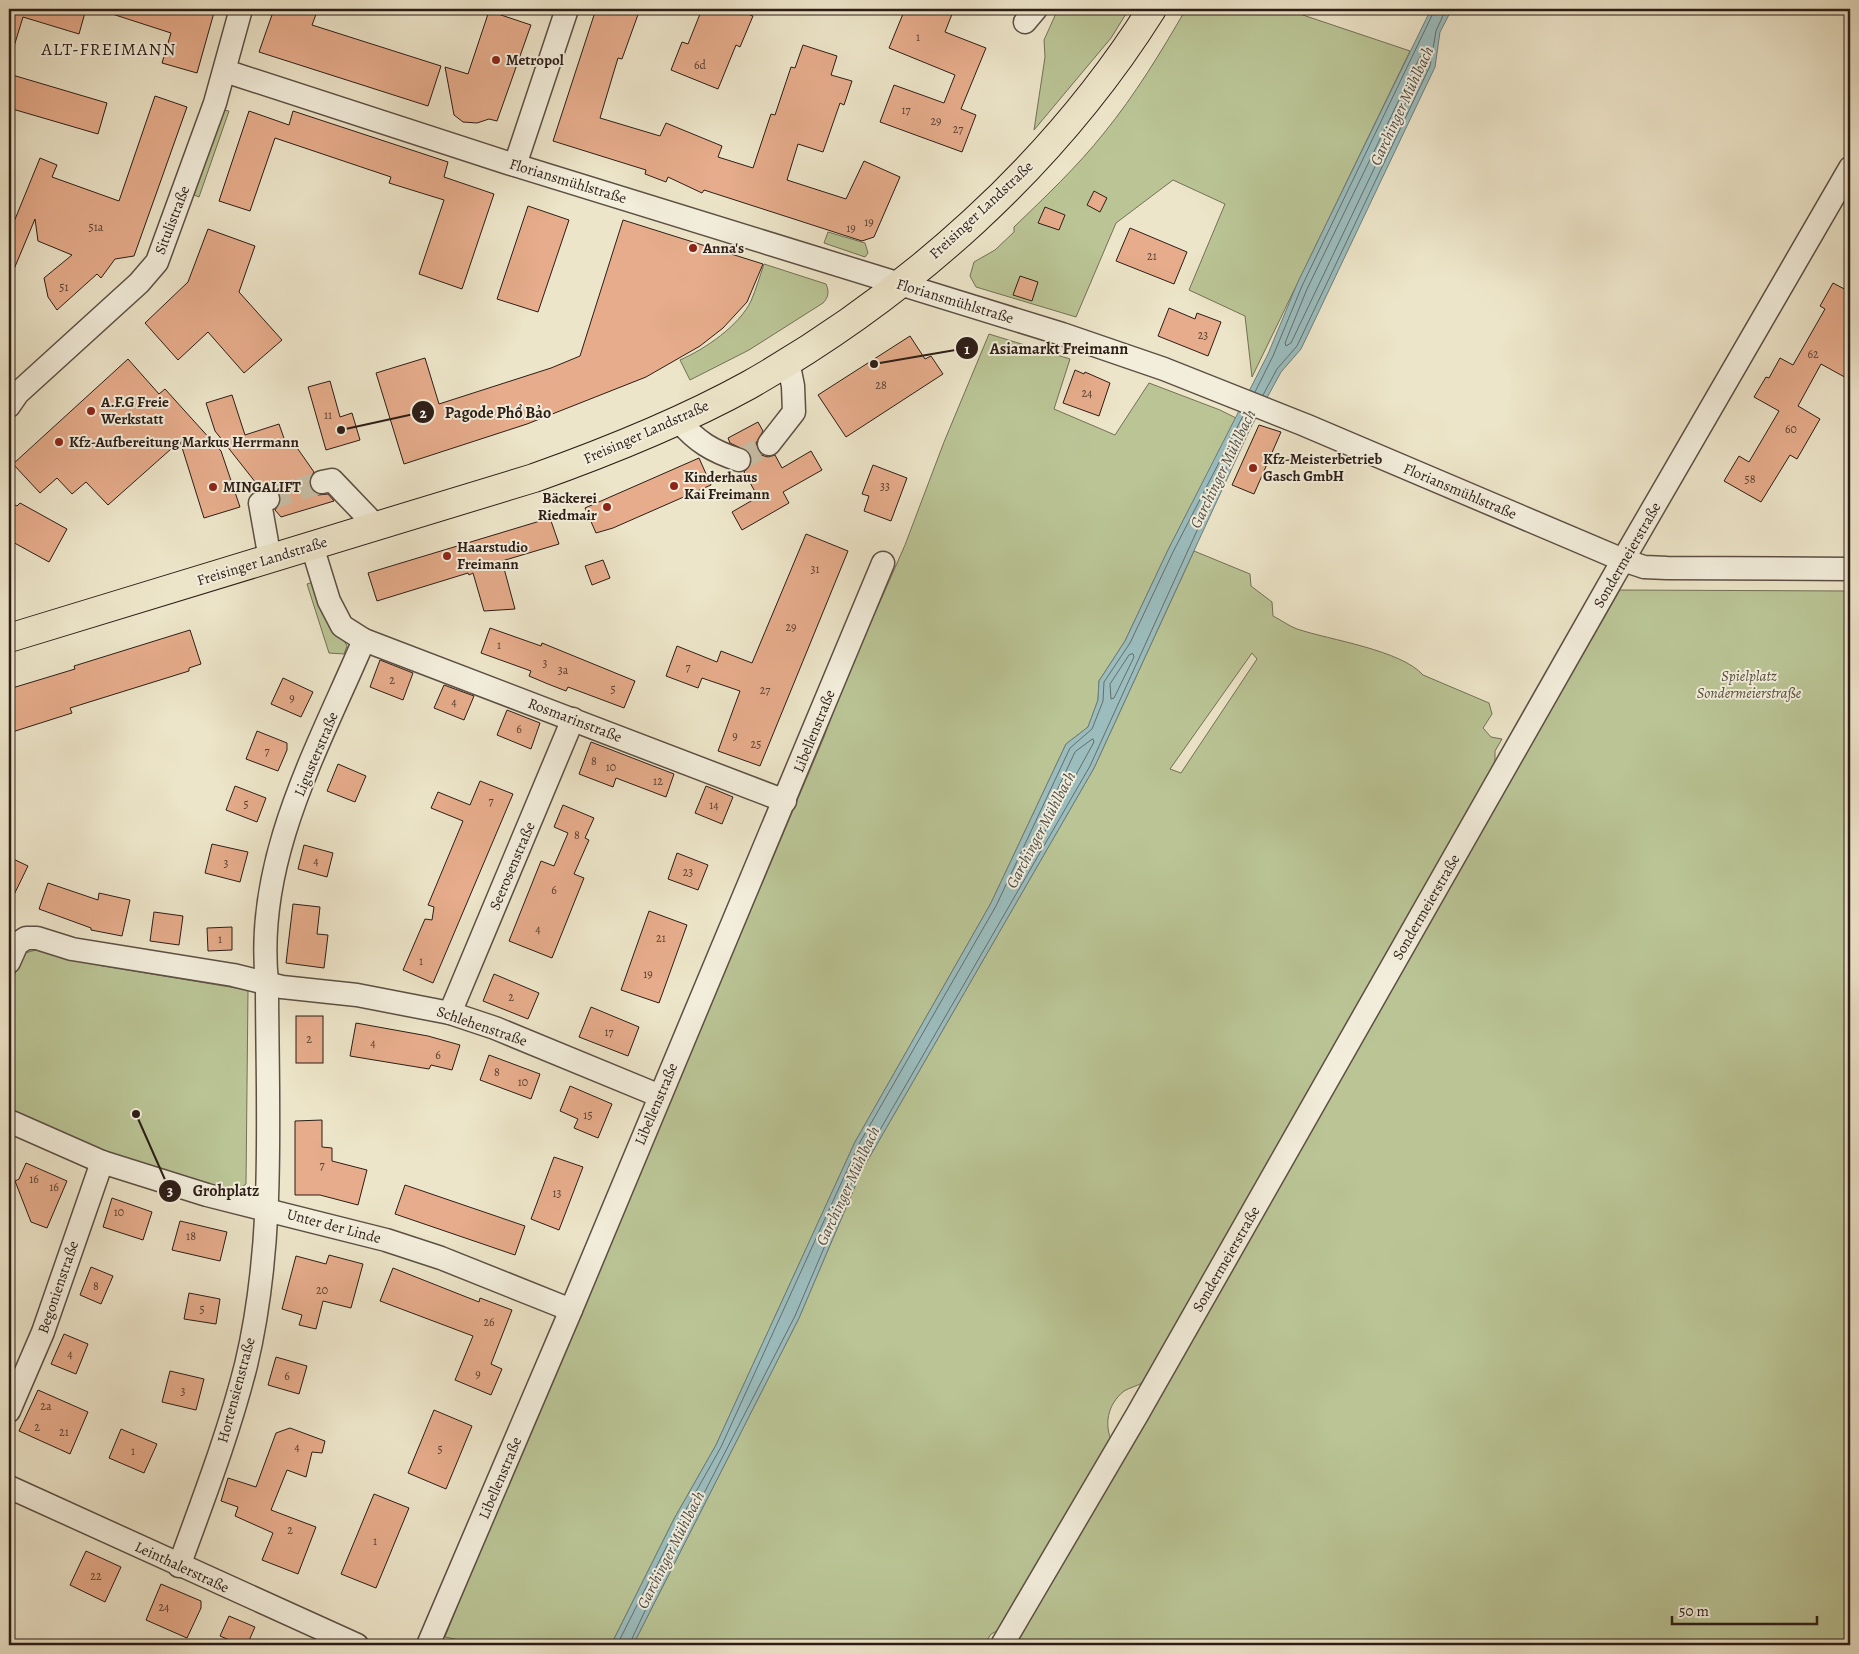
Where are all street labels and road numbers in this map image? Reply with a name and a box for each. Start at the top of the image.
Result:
street label: Floriansmühlstraße [507,154,629,208]
street label: Freisinger Landstraße [925,156,1038,263]
street label: Situlistraße [150,182,194,257]
street label: Floriansmühlstraße [894,274,1016,328]
street label: Freisinger Landstraße [580,395,712,469]
street label: Floriansmühlstraße [1400,458,1520,524]
street label: Sondermeierstraße [1589,498,1666,611]
street label: Freisinger Landstraße [194,532,330,590]
street label: Libellenstraße [788,686,840,775]
street label: Rosmarinstraße [525,693,625,747]
street label: Ligusterstraße [289,708,343,799]
street label: Seerosenstraße [484,818,540,913]
street label: Sondermeierstraße [1388,850,1465,963]
street label: Schlehenstraße [434,1001,530,1051]
street label: Libellenstraße [630,1060,682,1148]
street label: Sondermeierstraße [1188,1202,1265,1315]
street label: Unter der Linde [285,1204,384,1248]
street label: Begonienstraße [33,1238,83,1336]
street label: Hortensienstraße [212,1335,260,1445]
street label: Libellenstraße [474,1434,526,1522]
street label: Leinthalerstraße [132,1536,233,1598]

